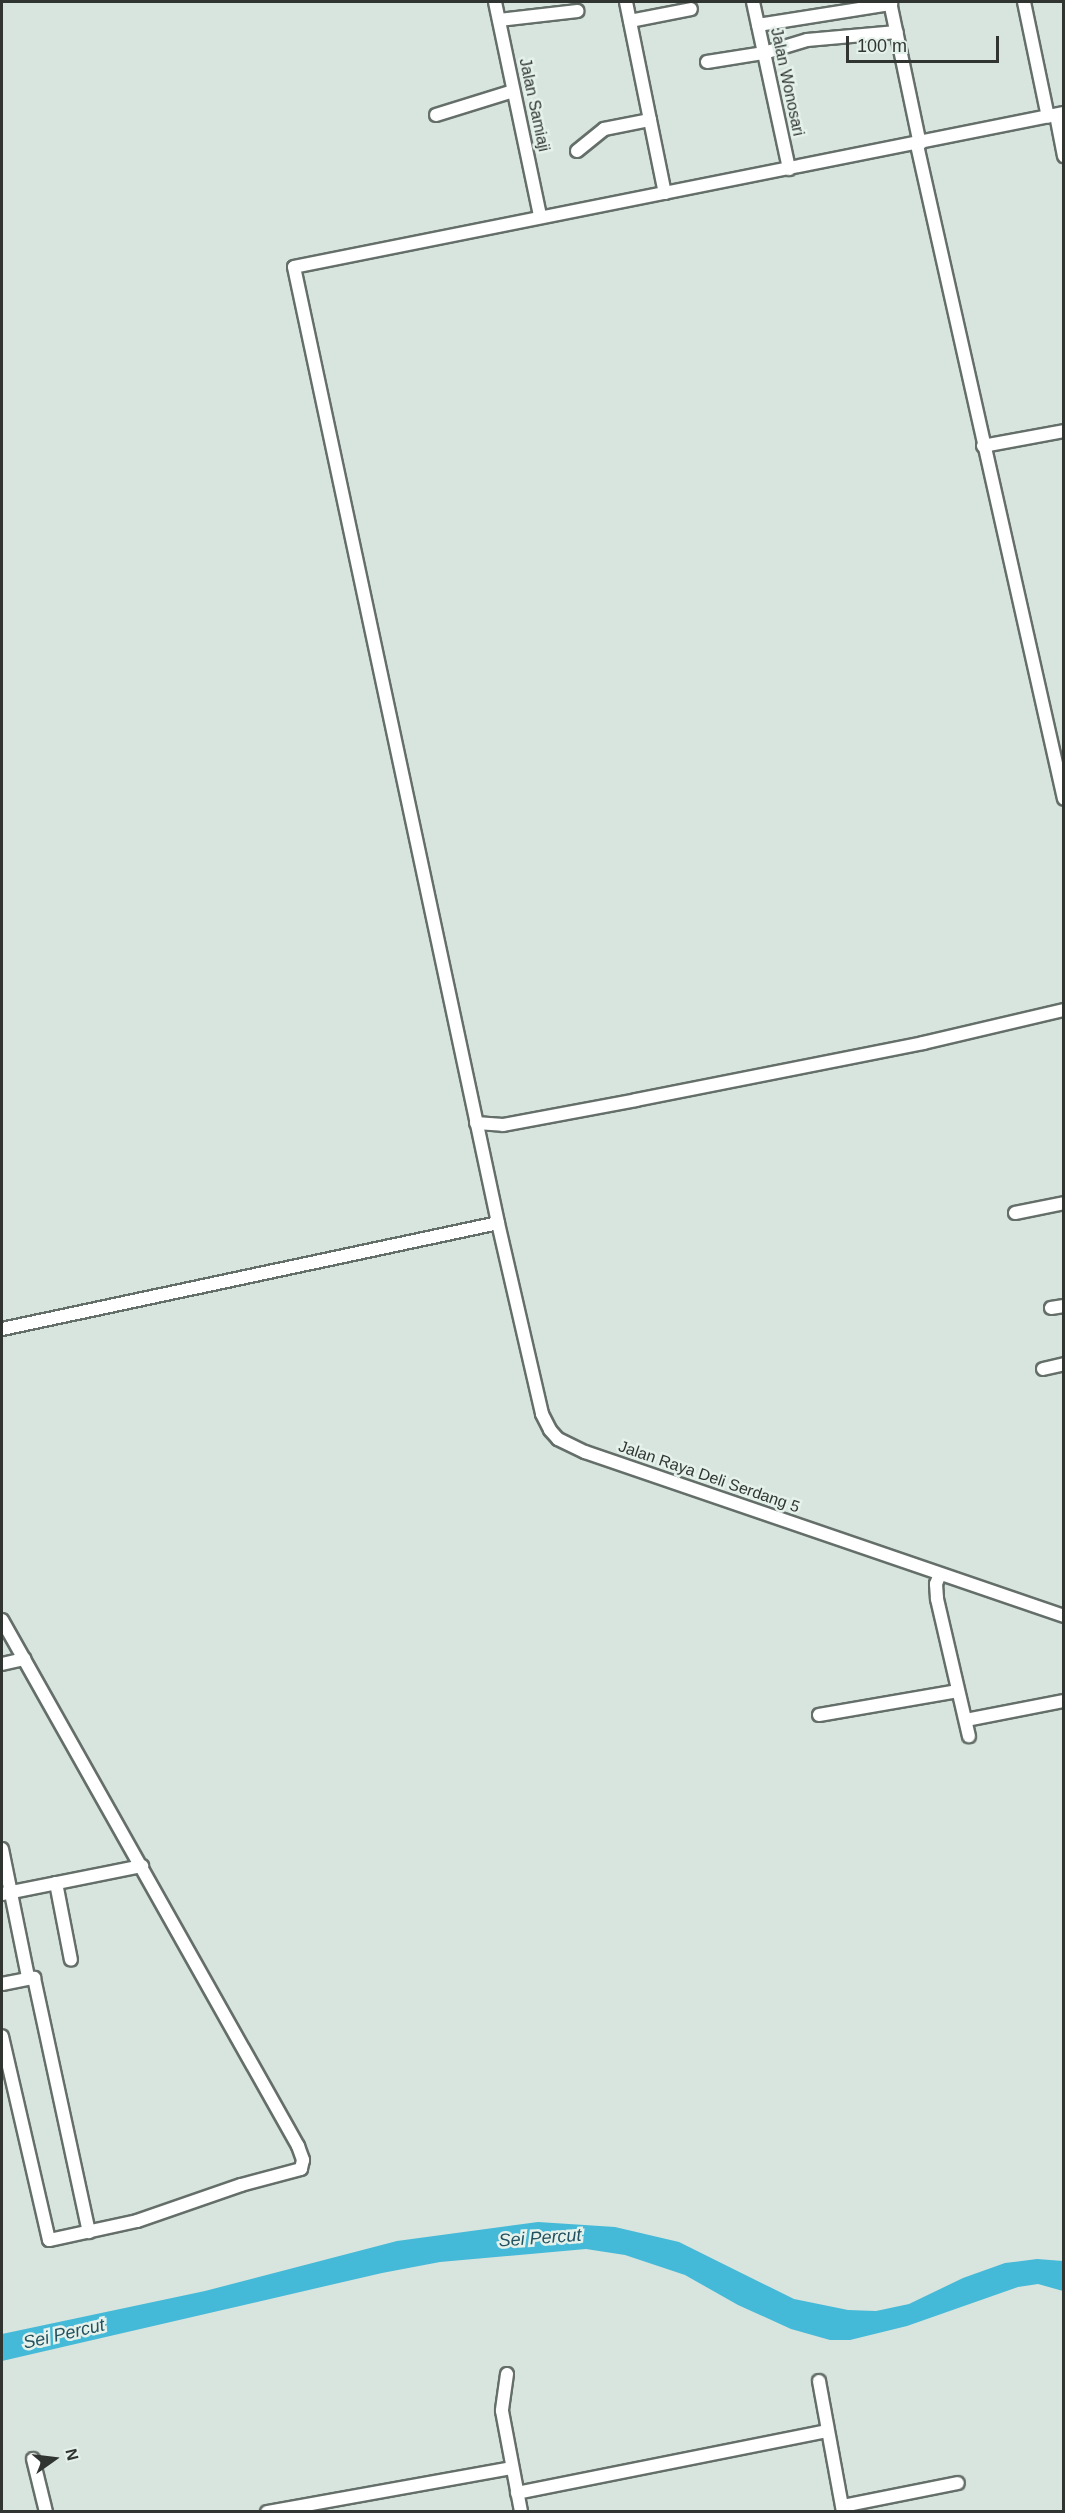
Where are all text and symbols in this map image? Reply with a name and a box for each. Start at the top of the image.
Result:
scale bar [849,24,1002,62]
street label: Jalan Wonosari [766,26,808,138]
text: 100 m [857,36,907,56]
street label: Jalan Samiaji [515,56,553,154]
street label: Jalan Raya Deli Serdang 5 [616,1437,802,1517]
water label: Sei Percut [498,2224,582,2252]
water label: Sei Percut [21,2314,107,2354]
north arrow [24,2429,84,2489]
text: N [62,2447,82,2462]

